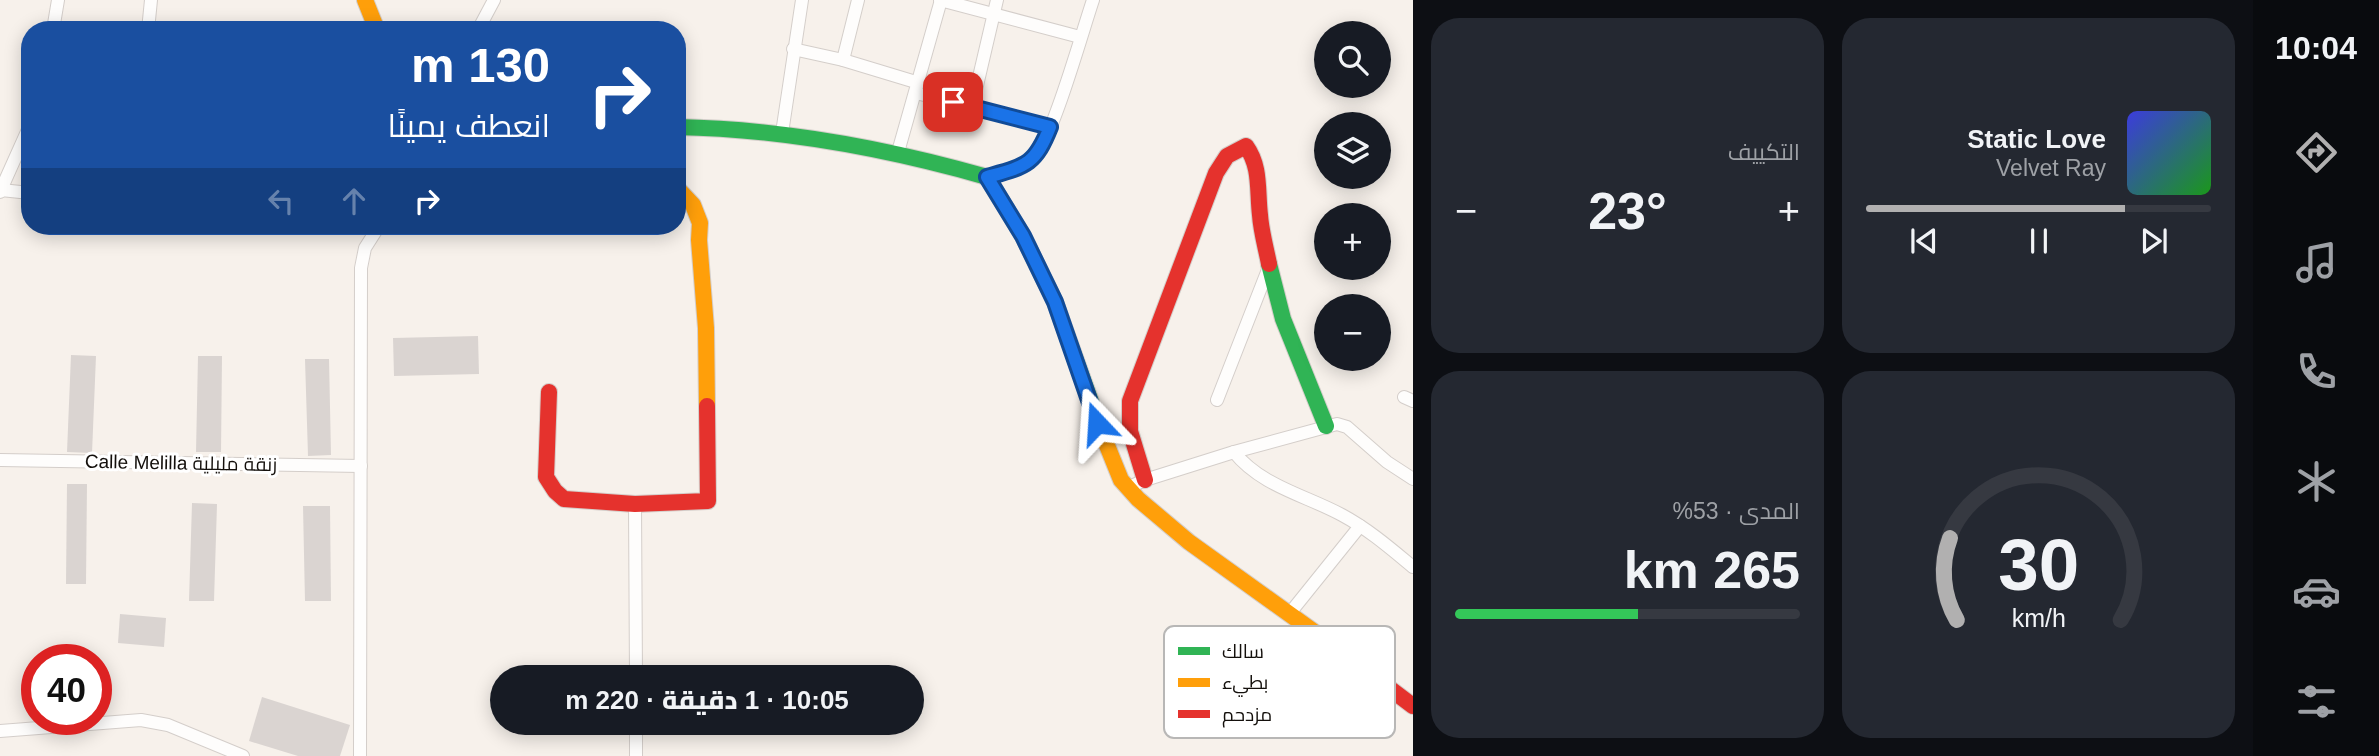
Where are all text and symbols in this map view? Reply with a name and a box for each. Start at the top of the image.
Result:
map controls [1314,21,1391,371]
button: search [1314,21,1391,98]
text: 10:04 [2275,30,2357,66]
text: 130 m [411,38,550,92]
icon: right [574,49,665,140]
pin [923,72,983,132]
icon: arrive [934,83,972,121]
text: انعطف يمينًا [387,108,550,144]
button: layers [1314,112,1391,189]
text: Static Love [1967,124,2106,154]
icon: directions [2292,128,2341,177]
text: التكييف [1728,139,1800,165]
text: Velvet Ray [1996,155,2106,181]
icon: left [262,182,300,220]
icon: ahead [335,182,373,220]
icon: right [408,182,446,220]
text: 23° [1588,182,1667,240]
text: − [1455,190,1477,232]
text: + [1778,190,1800,232]
button: + [1314,203,1391,280]
icon: previous [1905,222,1943,260]
icon: pause [2020,222,2058,260]
icon: next [2135,222,2173,260]
icon: music [2292,238,2341,287]
button: − [1314,294,1391,371]
icon: phone [2292,347,2341,396]
position arrow [1060,386,1134,460]
street label: Calle Melilla زنقة مليلية [85,451,277,476]
icon: climate [2292,457,2341,506]
text: المدى · 53% [1673,498,1800,524]
text: 30 [1998,525,2079,606]
text: 265 km [1624,541,1800,599]
icon: car [2292,567,2341,616]
text: km/h [2011,604,2066,632]
legend [1164,626,1395,738]
text: سالك [1222,641,1264,662]
speed limit sign: 40 [21,644,112,735]
text: بطيء [1222,672,1268,697]
icon: filters [2292,677,2341,726]
text: 10:05 · 1 دقيقة · 220 m [565,685,849,715]
text: مزدحم [1222,704,1272,728]

